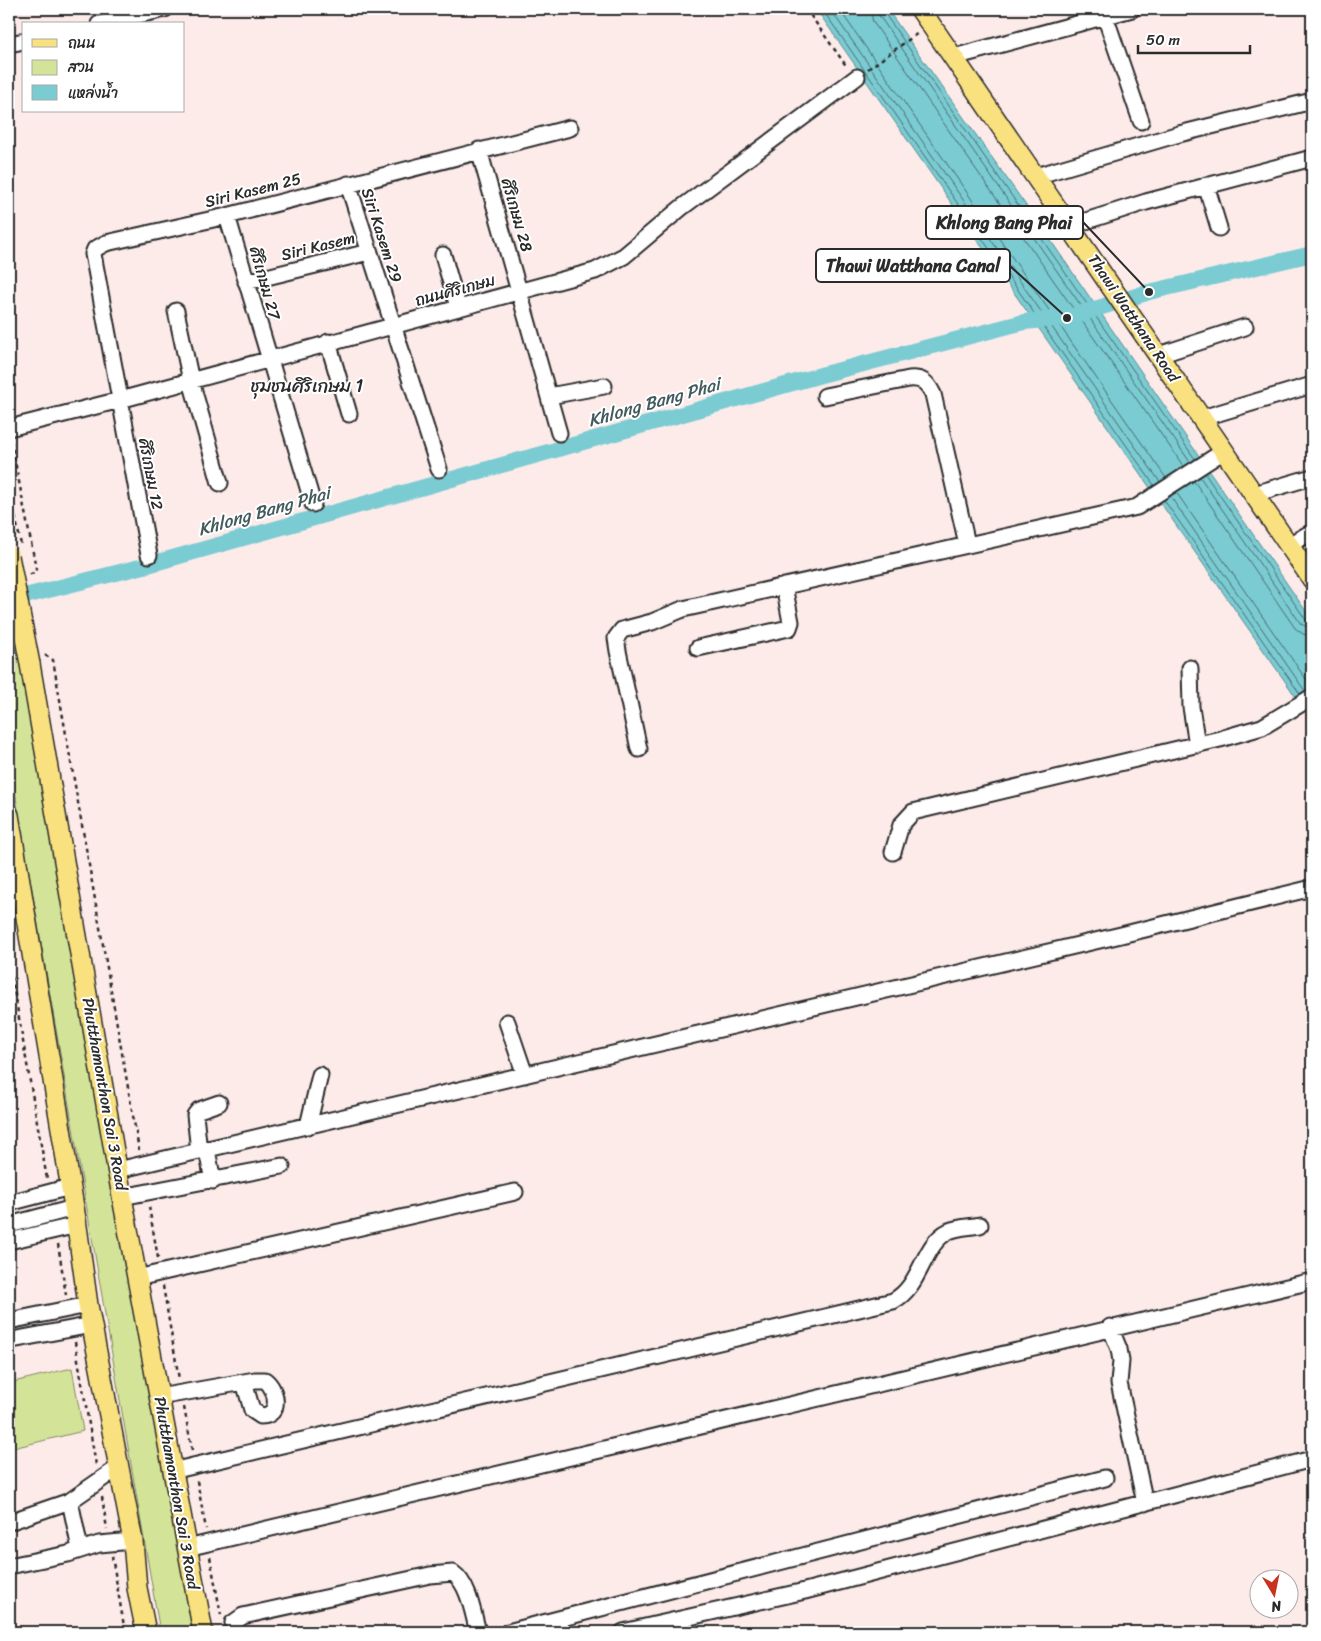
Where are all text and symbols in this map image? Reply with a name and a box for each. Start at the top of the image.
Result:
legend [22,22,185,112]
scale bar [1138,22,1251,54]
text: 50 m [1146,27,1181,53]
text: ถนน [68,30,96,56]
text: สวน [67,54,94,80]
text: แหล่งน้ำ [68,80,118,106]
street label: Siri Kasem 25 [202,164,304,216]
street label: ศิริเกษม 28 [492,174,541,256]
street label: Siri Kasem 29 [353,184,411,286]
callout: Khlong Bang Phai [926,206,1083,239]
text: Khlong Bang Phai [935,207,1073,239]
street label: Siri Kasem [278,223,358,269]
street label: ศิริเกษม 27 [240,242,289,324]
street label: Thawi Watthana Road [1080,248,1189,390]
callout: Thawi Watthana Canal [816,249,1010,282]
text: Thawi Watthana Canal [826,250,1001,282]
street label: ถนนศิริเกษม [412,265,498,315]
water label: Khlong Bang Phai [584,367,728,436]
district label: ชุมชนศิริเกษม 1 [251,370,364,402]
street label: ศิริเกษม 12 [130,435,172,512]
water label: Khlong Bang Phai [194,476,338,545]
street label: Phutthamonthon Sai 3 Road [74,995,137,1194]
street label: Phutthamonthon Sai 3 Road [146,1394,209,1593]
north arrow [1248,1568,1298,1618]
text: N [1269,1593,1284,1620]

